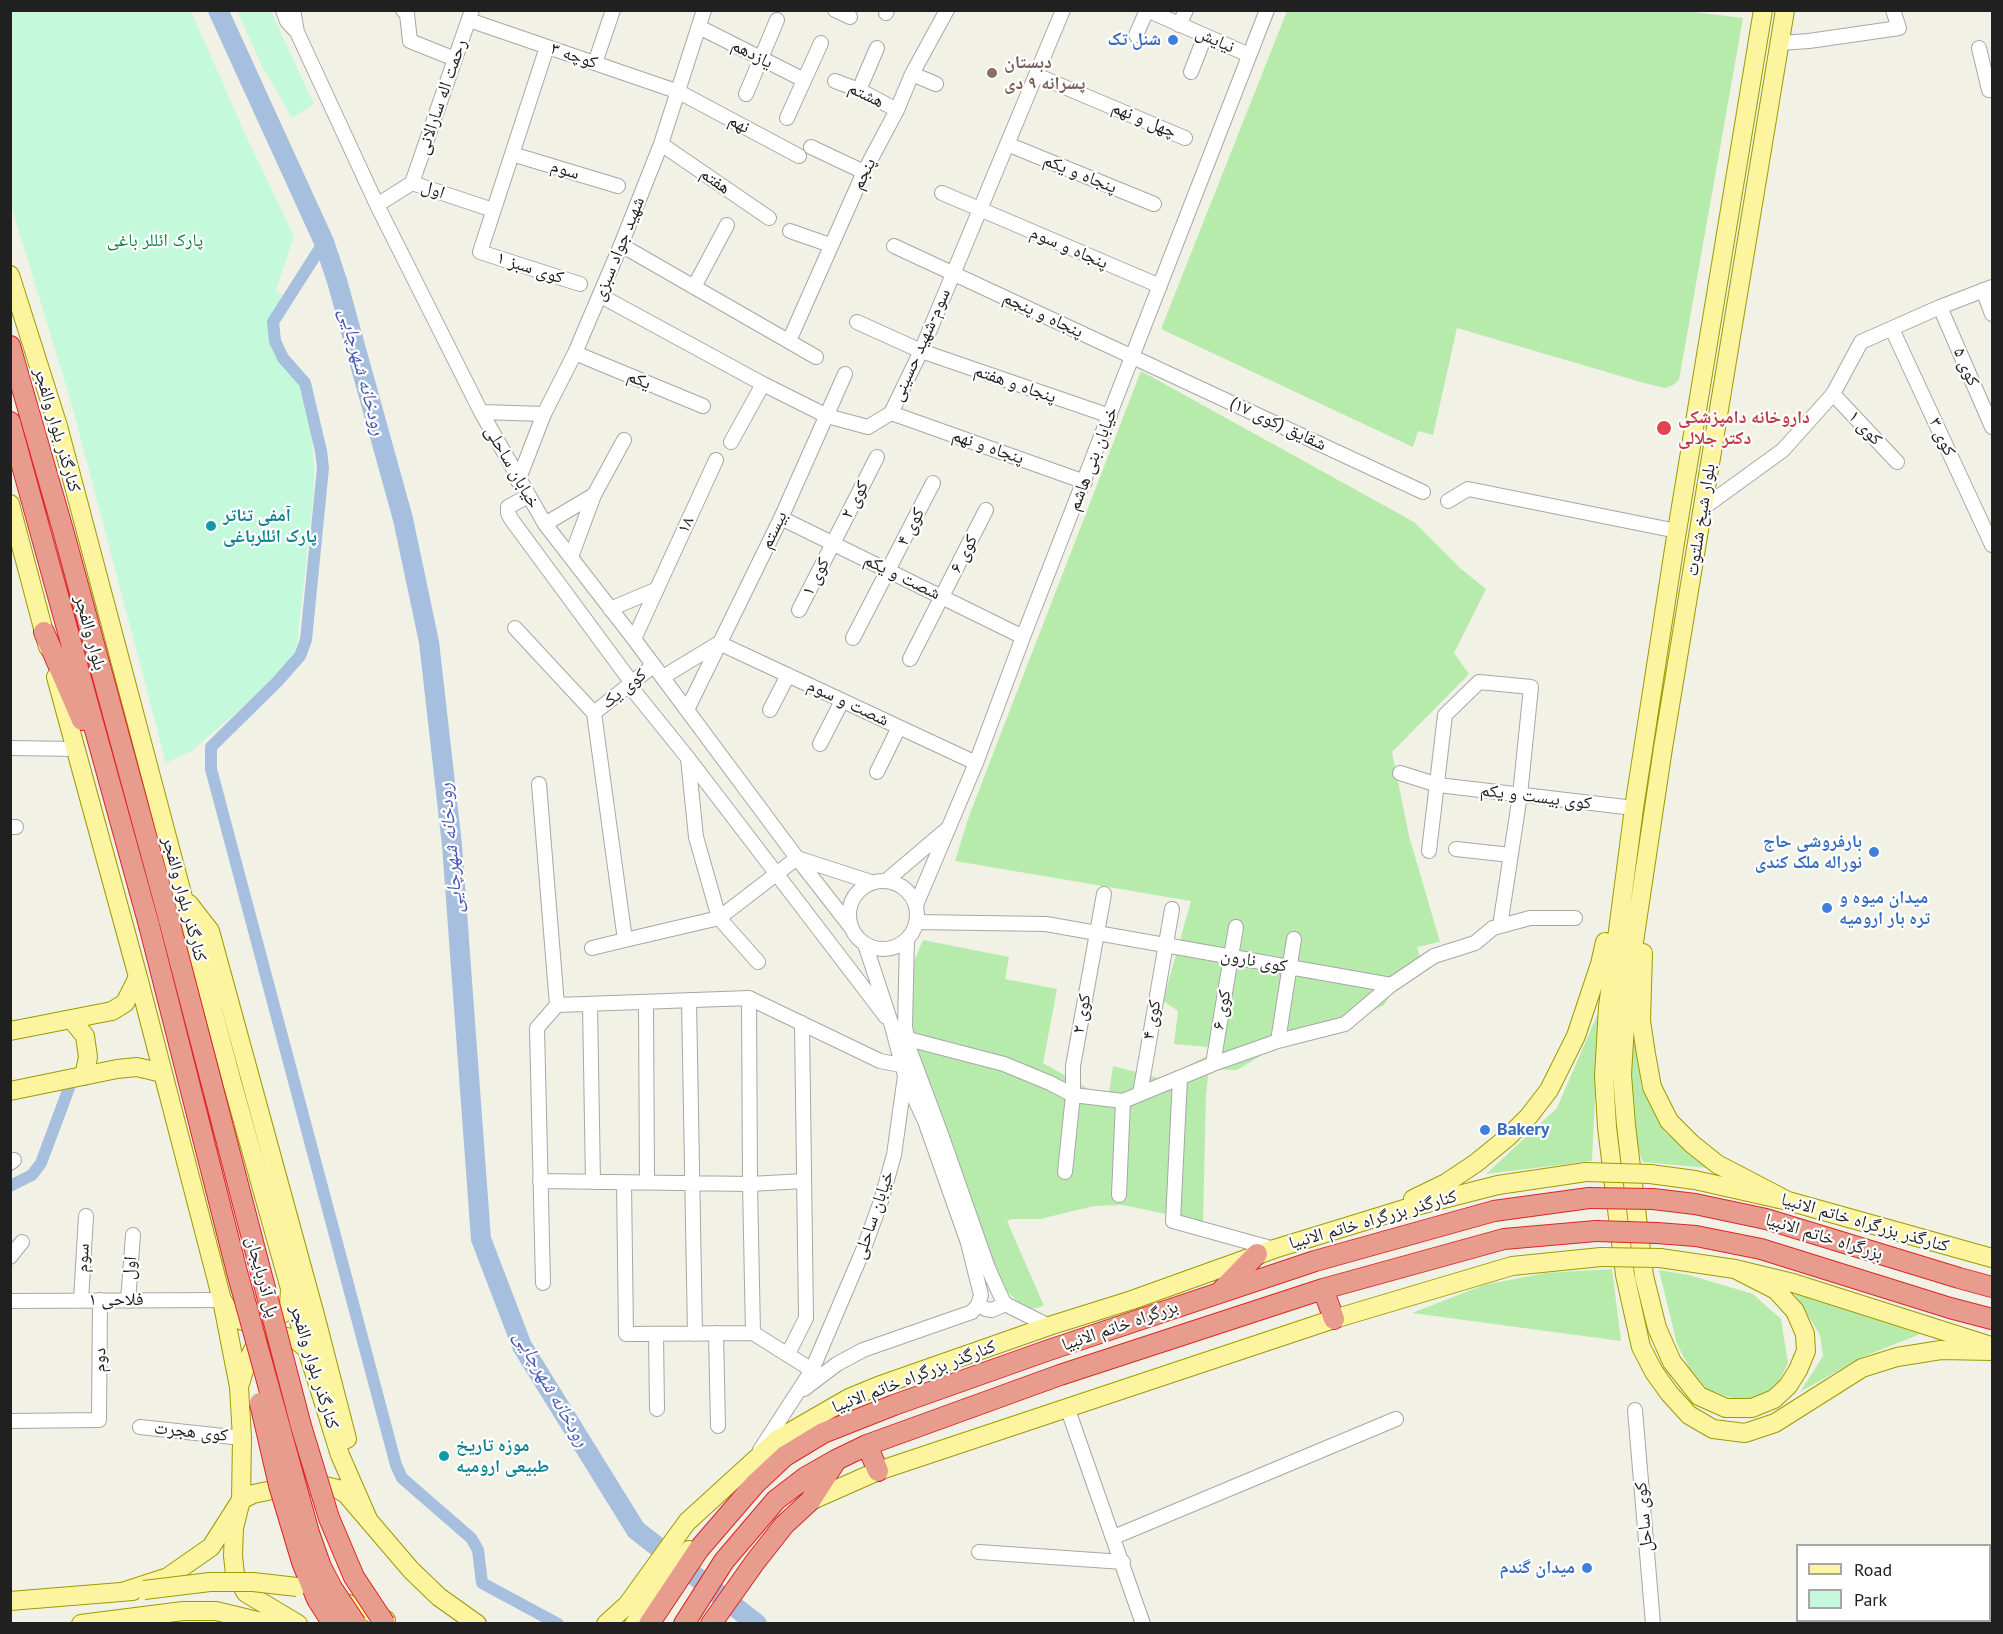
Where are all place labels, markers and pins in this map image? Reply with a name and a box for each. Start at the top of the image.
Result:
place label: شنل تک [1107,29,1161,51]
marker: شنل تک [1166,33,1180,47]
place label: دبستان پسرانه ۹ دی [1004,52,1085,94]
marker: دبستان پسرانه ۹ دی [985,66,999,80]
place label: داروخانه دامپزشکی دکتر جلالی [1678,407,1810,450]
marker: داروخانه دامپزشکی دکتر جلالی [1655,419,1673,437]
place label: آمفی تئاتر پارک ائللرباغی [223,505,317,548]
marker: آمفی تئاتر پارک ائللرباغی [204,519,218,533]
place label: بارفروشی حاج نوراله ملک کندی [1755,831,1862,874]
marker: بارفروشی حاج نوراله ملک کندی [1867,845,1881,859]
place label: میدان میوه و تره بار ارومیه [1839,887,1930,930]
marker: میدان میوه و تره بار ارومیه [1820,901,1834,915]
place label: Bakery [1497,1119,1549,1141]
marker: Bakery [1478,1123,1492,1137]
place label: موزه تاریخ طبیعی ارومیه [456,1435,549,1478]
marker: موزه تاریخ طبیعی ارومیه [437,1449,451,1463]
place label: میدان گندم [1500,1557,1575,1579]
marker: میدان گندم [1580,1561,1594,1575]

